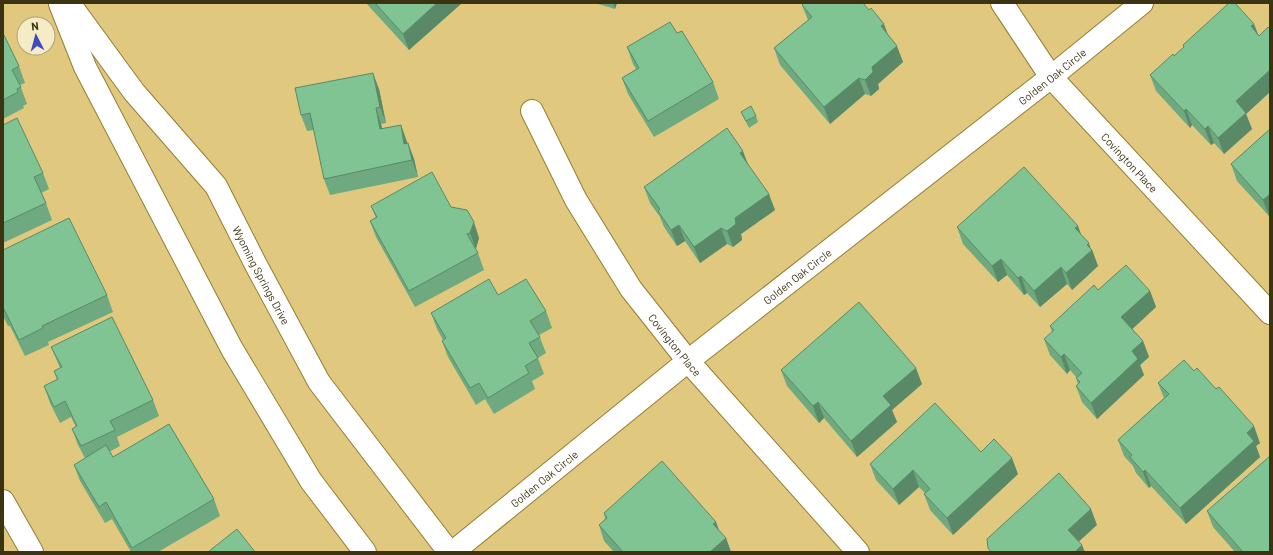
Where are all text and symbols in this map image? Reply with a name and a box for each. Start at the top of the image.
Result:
north arrow [16,16,56,56]
text: N [31,19,39,32]
street label: Golden Oak Circle [1015,45,1088,107]
street label: Covington Place [1099,130,1161,195]
street label: Wyoming Springs Drive [231,223,293,327]
street label: Golden Oak Circle [760,245,834,307]
street label: Covington Place [646,311,705,379]
street label: Golden Oak Circle [507,447,580,509]

